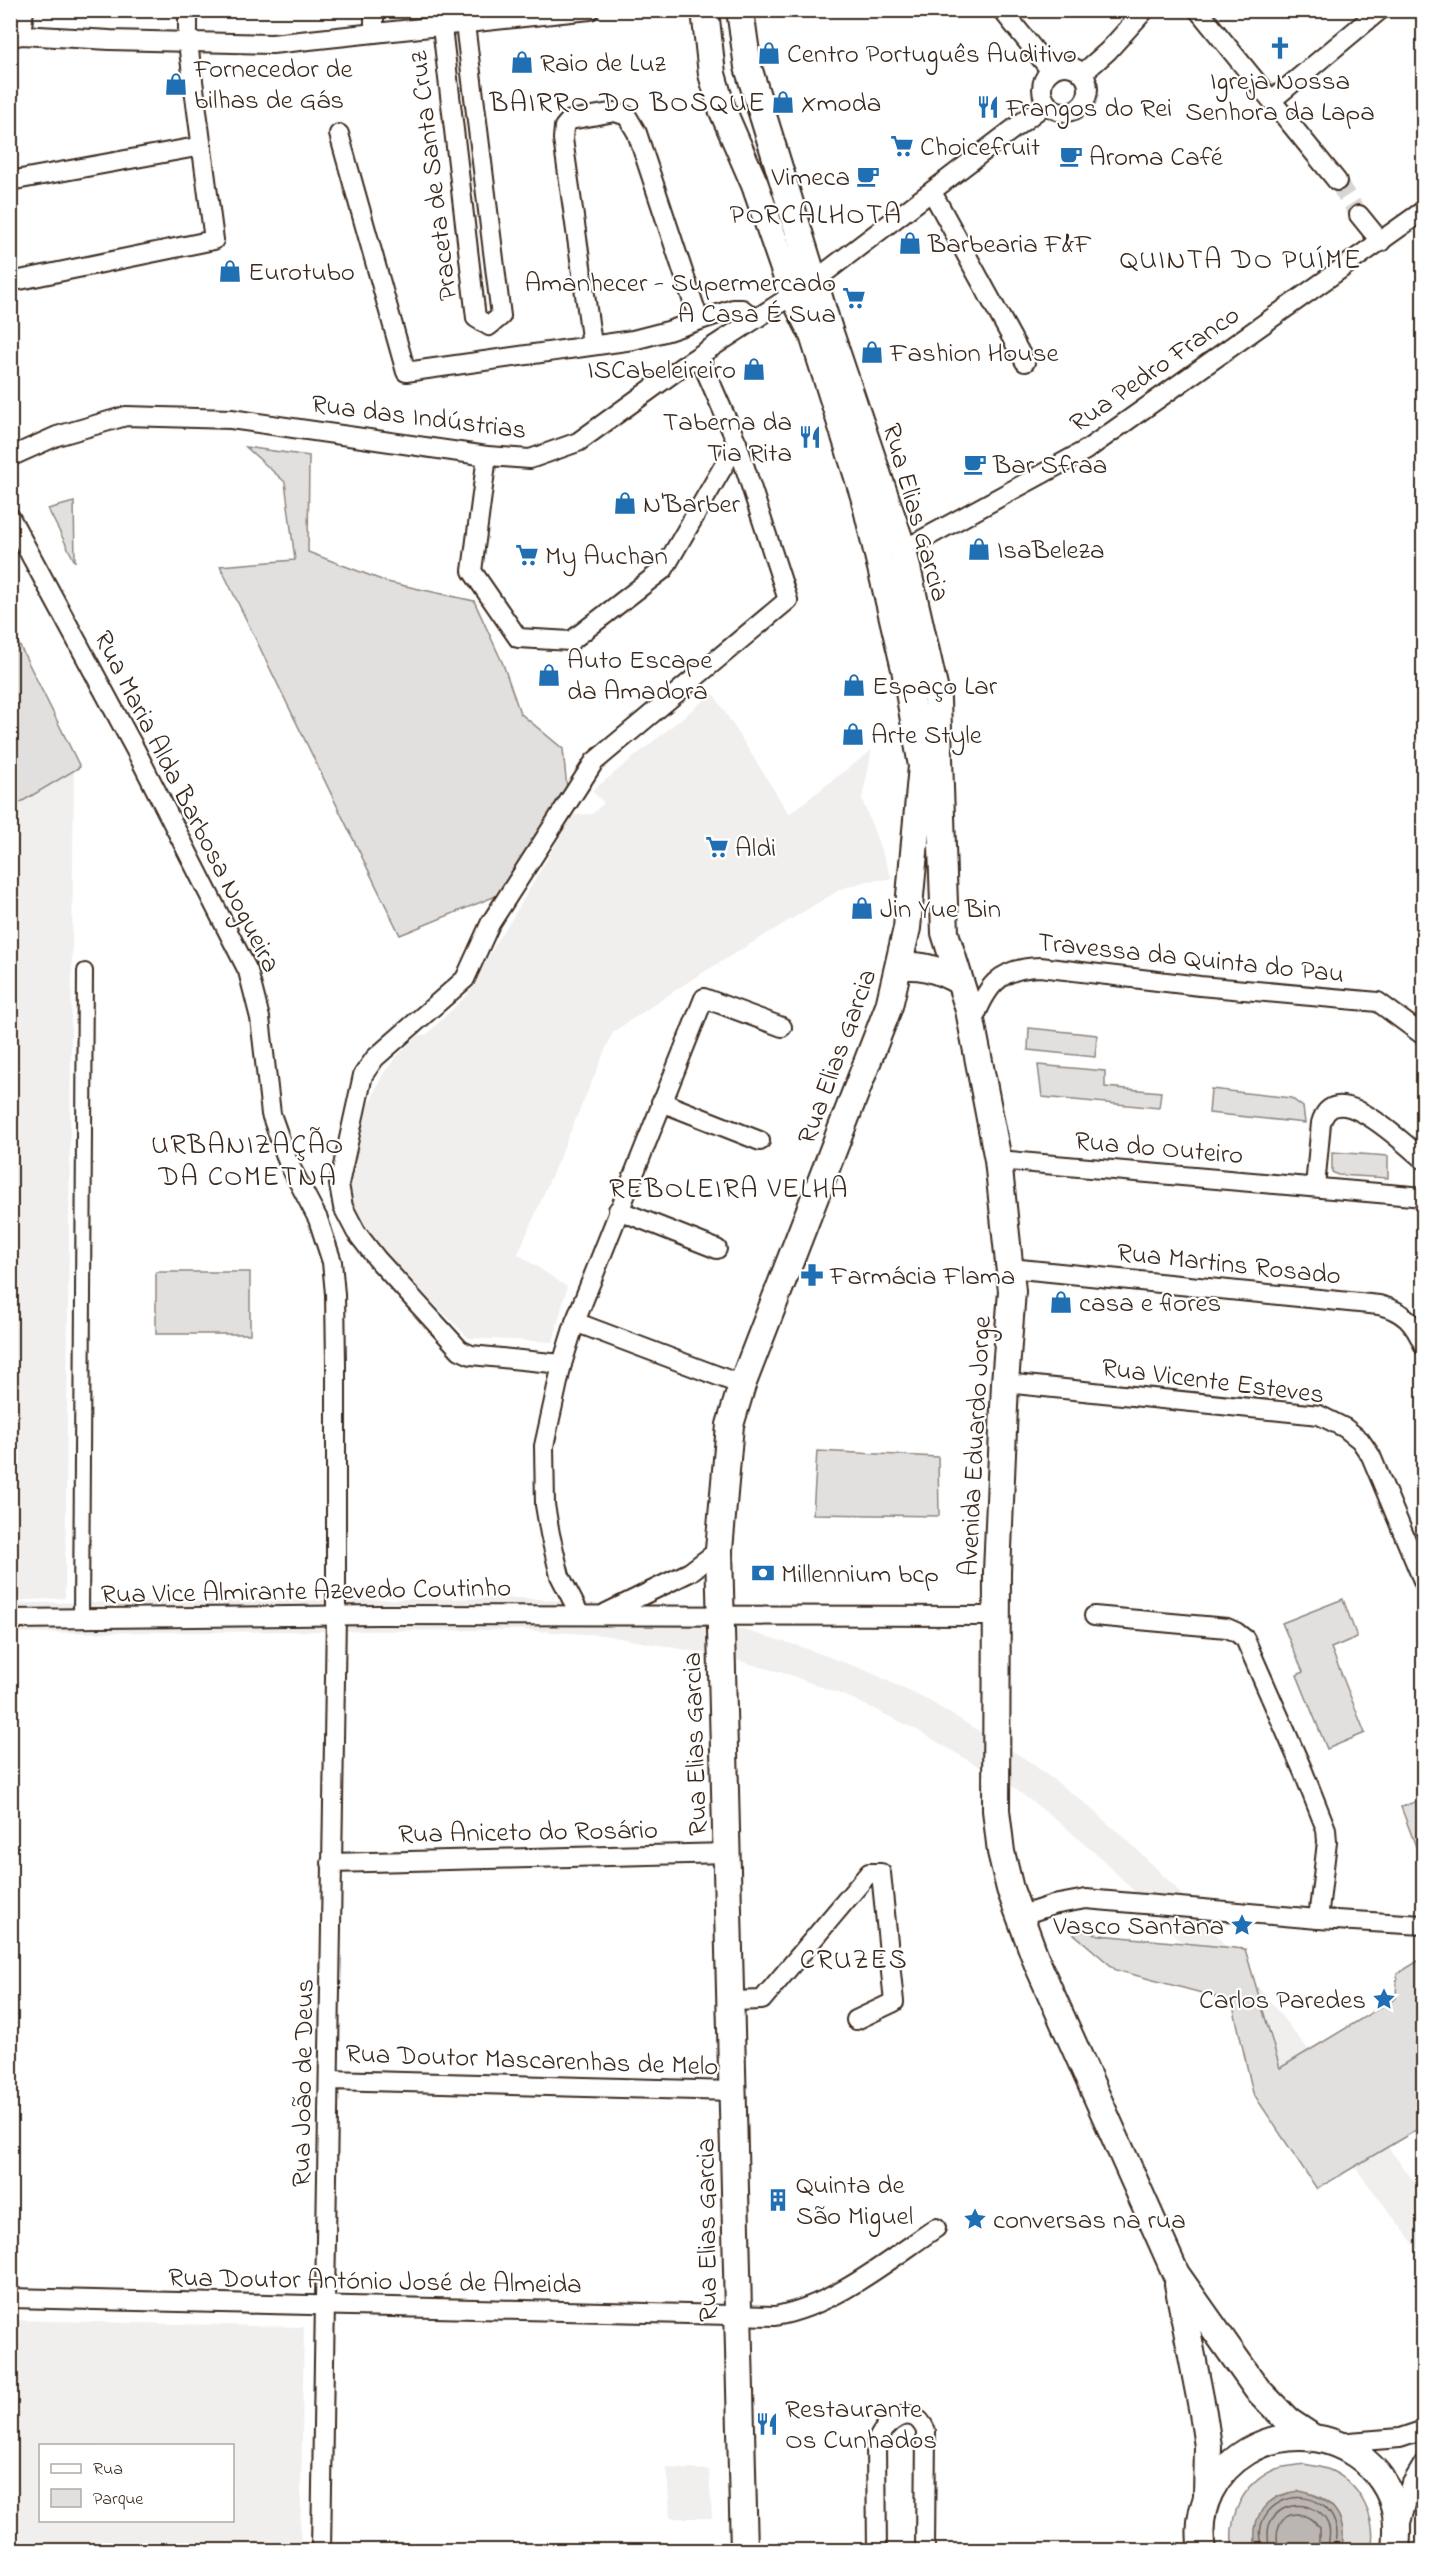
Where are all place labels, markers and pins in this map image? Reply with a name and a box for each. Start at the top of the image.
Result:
church icon: Igreja Nossa Senhora da Lapa [1267,35,1293,61]
place label: Centro Português Auditivo [787,36,1077,75]
shop icon: Centro Português Auditivo [756,40,782,66]
place label: Raio de Luz [540,45,667,84]
shop icon: Raio de Luz [509,49,535,75]
place label: Fornecedor de bilhas de Gás [193,51,353,121]
place label: Igreja Nossa Senhora da Lapa [1185,63,1375,133]
shop icon: Fornecedor de bilhas de Gás [163,71,189,97]
place label: Xmoda [801,85,881,124]
shop icon: Xmoda [770,89,796,115]
place label: Frangos do Rei [1005,90,1172,129]
restaurant icon: Frangos do Rei [975,94,1001,120]
place label: Choicefruit [920,129,1040,168]
supermarket icon: Choicefruit [889,133,915,159]
place label: Aroma Café [1089,139,1224,178]
cafe icon: Aroma Café [1058,143,1084,169]
place label: Vimeca [770,159,850,198]
cafe icon: Vimeca [855,163,881,189]
place label: Barbearia F&F [927,226,1092,265]
shop icon: Barbearia F&F [897,230,923,256]
place label: Eurotubo [248,254,355,293]
shop icon: Eurotubo [217,258,243,284]
place label: Amanhecer - Supermercado A Casa É Sua [524,265,836,335]
supermarket icon: Amanhecer - Supermercado A Casa É Sua [841,285,867,311]
place label: Fashion House [889,335,1059,374]
shop icon: Fashion House [859,339,885,365]
place label: ISCabeleireiro [587,352,736,391]
shop icon: ISCabeleireiro [741,356,767,382]
place label: Taberna da Tia Rita [663,404,792,474]
restaurant icon: Taberna da Tia Rita [797,424,823,450]
place label: Bar Sfraa [992,447,1107,486]
cafe icon: Bar Sfraa [962,451,988,477]
place label: N'Barber [643,486,741,525]
shop icon: N'Barber [612,490,638,516]
place label: IsaBeleza [997,532,1104,571]
shop icon: IsaBeleza [966,536,992,562]
place label: My Auchan [545,538,668,577]
supermarket icon: My Auchan [514,542,540,568]
place label: Auto Escape da Amadora [567,642,713,712]
shop icon: Auto Escape da Amadora [536,662,562,688]
place label: Espaço Lar [872,668,998,707]
shop icon: Espaço Lar [841,672,867,698]
place label: Arte Style [871,717,983,756]
shop icon: Arte Style [840,721,866,747]
place label: Aldi [735,830,776,869]
supermarket icon: Aldi [704,834,730,860]
place label: Jin Yue Bin [880,891,1001,930]
shop icon: Jin Yue Bin [849,895,875,921]
place label: Farmácia Flama [829,1258,1015,1297]
pharmacy icon: Farmácia Flama [799,1262,825,1288]
place label: casa e flores [1079,1285,1221,1324]
shop icon: casa e flores [1048,1289,1074,1315]
place label: Millennium bcp [781,1556,939,1595]
bank icon: Millennium bcp [750,1560,776,1586]
place label: Vasco Santana [1052,1908,1224,1947]
place icon: Vasco Santana [1229,1912,1255,1938]
place label: Carlos Paredes [1199,1982,1366,2021]
place icon: Carlos Paredes [1371,1986,1397,2012]
place label: Quinta de São Miguel [796,2167,913,2237]
building icon: Quinta de São Miguel [765,2187,791,2213]
place label: conversas na rua [993,2202,1186,2241]
place icon: conversas na rua [962,2206,988,2232]
place label: Restaurante Os Cunhados [785,2391,937,2461]
restaurant icon: Restaurante Os Cunhados [754,2411,780,2437]

